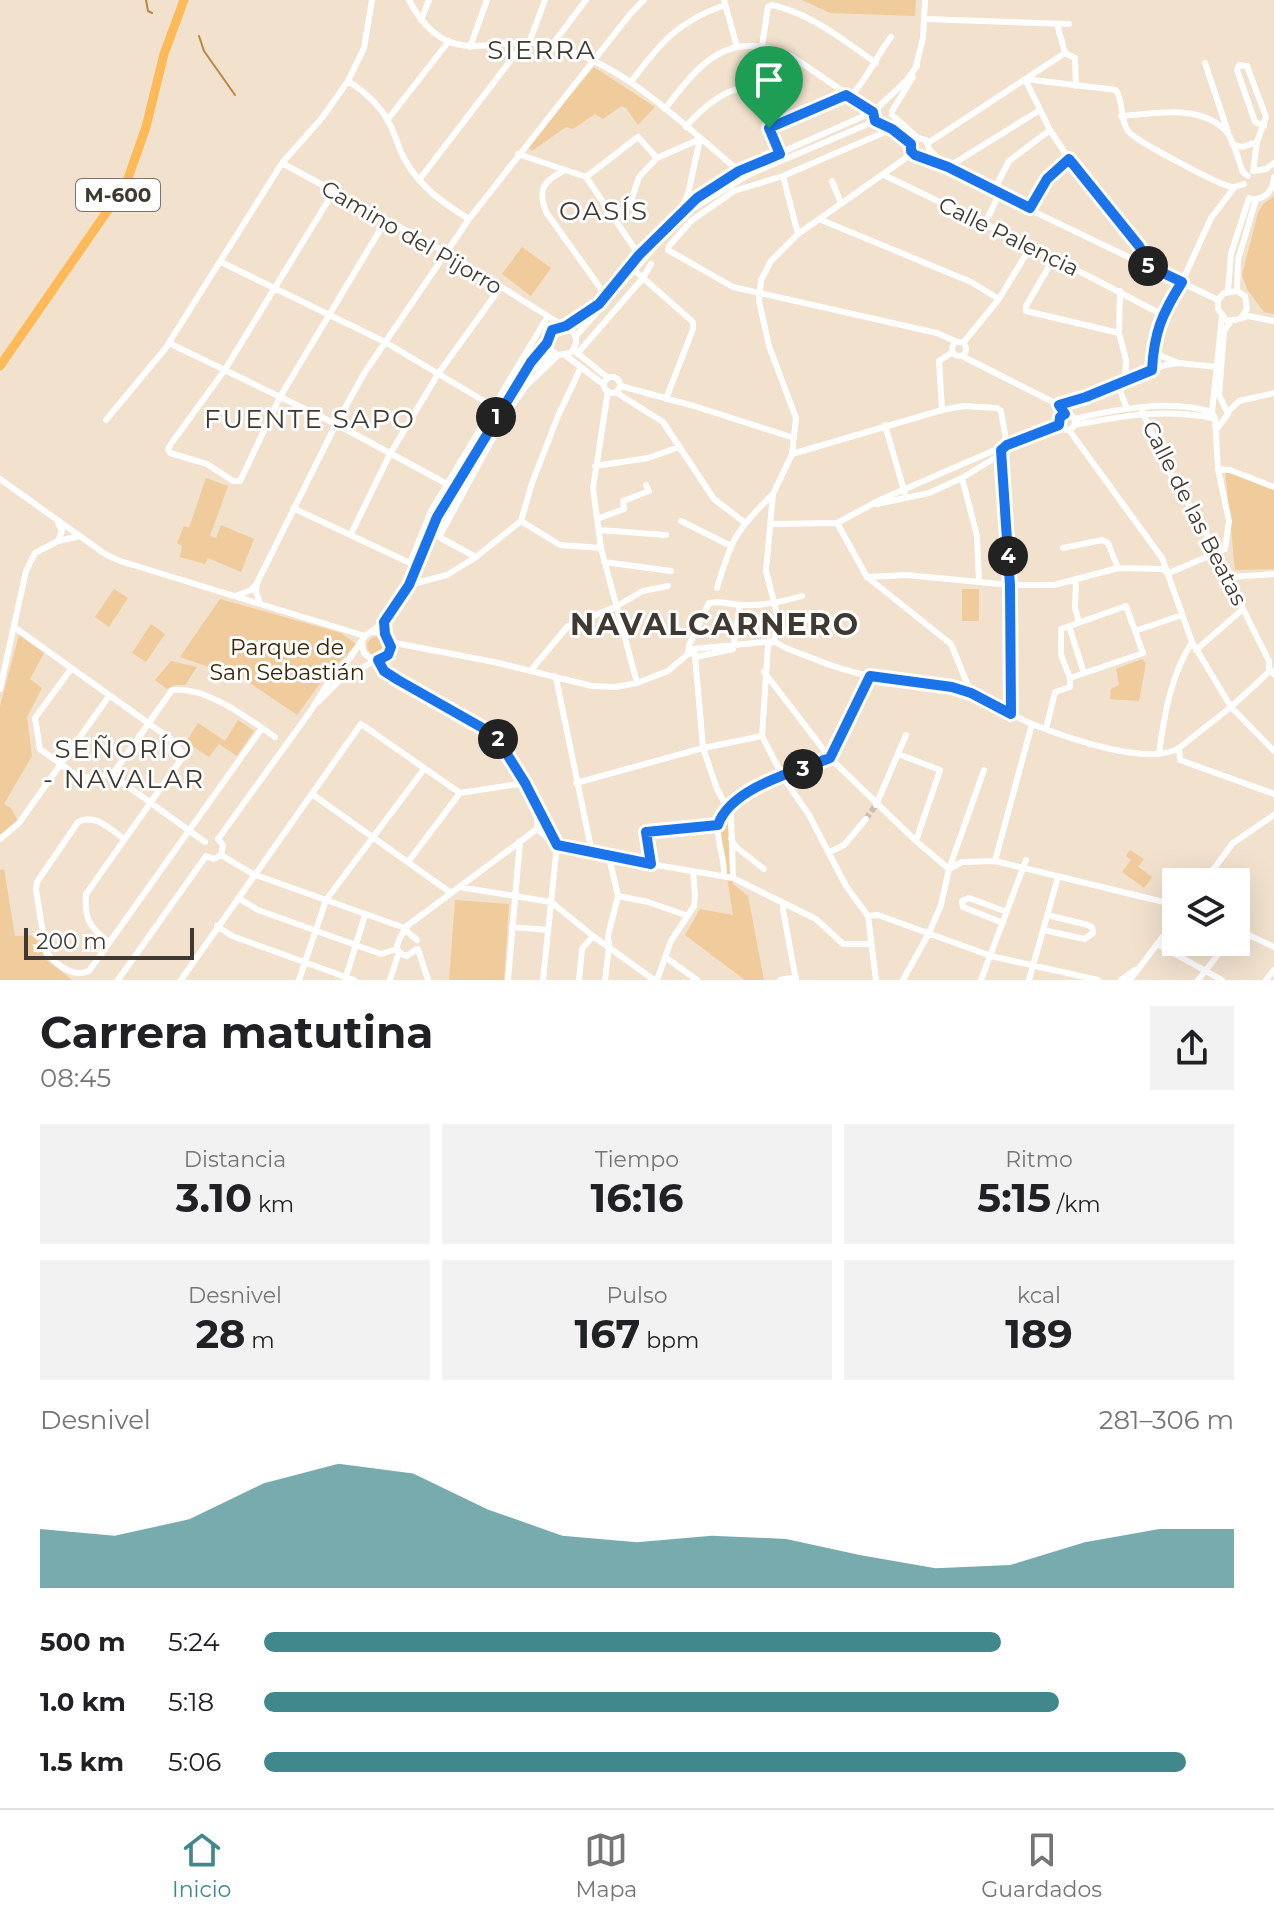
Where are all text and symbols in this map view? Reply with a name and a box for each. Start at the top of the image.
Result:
district label: SIERRA [487,34,597,66]
pin [735,46,803,128]
icon: arrive [747,58,791,102]
street label: Camino del Pijorro [316,175,507,300]
road number: M-600 [76,179,160,211]
street label: Calle Palencia [934,191,1083,282]
district label: OASÍS [559,195,649,227]
pin: 5 [1128,246,1168,286]
text: 5 [1141,252,1155,279]
pin: 1 [476,397,516,437]
district label: FUENTE SAPO [204,403,416,435]
text: 1 [492,403,500,430]
street label: Calle de las Beatas [1136,416,1253,610]
pin: 4 [988,536,1028,576]
text: 4 [1000,542,1016,569]
district label: NAVALCARNERO [570,606,860,643]
park label: Parque de San Sebastián [209,634,365,686]
pin: 2 [478,719,518,759]
text: 2 [492,725,504,752]
district label: SEÑORÍO - NAVALAR [43,733,205,795]
pin: 3 [783,749,823,789]
text: 3 [796,755,810,782]
map controls [1162,868,1250,956]
button: layers [1162,868,1250,956]
scale bar [24,924,194,960]
text: 200 m [36,928,107,955]
text: Carrera matutina [40,1005,433,1059]
button: share [1150,1006,1234,1090]
text: 08:45 [40,1062,111,1094]
text: Distancia [184,1146,286,1173]
text: Tiempo [595,1146,679,1173]
text: Ritmo [1005,1146,1073,1173]
text: 3.10 [176,1173,252,1222]
text: 16:16 [591,1173,683,1222]
text: 5:15 [977,1173,1051,1222]
text: km [252,1191,294,1218]
text: /km [1051,1191,1101,1218]
text: Desnivel [188,1282,282,1309]
text: Pulso [606,1282,668,1309]
text: kcal [1017,1282,1061,1309]
text: 28 [195,1309,245,1358]
text: 167 [575,1309,640,1358]
text: 189 [1005,1309,1073,1358]
text: m [245,1327,275,1354]
text: bpm [640,1327,699,1354]
text: Desnivel [40,1404,151,1436]
text: 281–306 m [1099,1404,1234,1436]
text: 500 m [40,1626,125,1658]
text: 5:24 [168,1626,220,1658]
text: 1.0 km [40,1686,126,1718]
text: 5:18 [168,1686,214,1718]
text: 1.5 km [40,1746,124,1778]
text: 5:06 [168,1746,221,1778]
tab: Inicio [172,1828,231,1903]
tab: Mapa [575,1828,637,1903]
tab: Guardados [981,1828,1102,1903]

